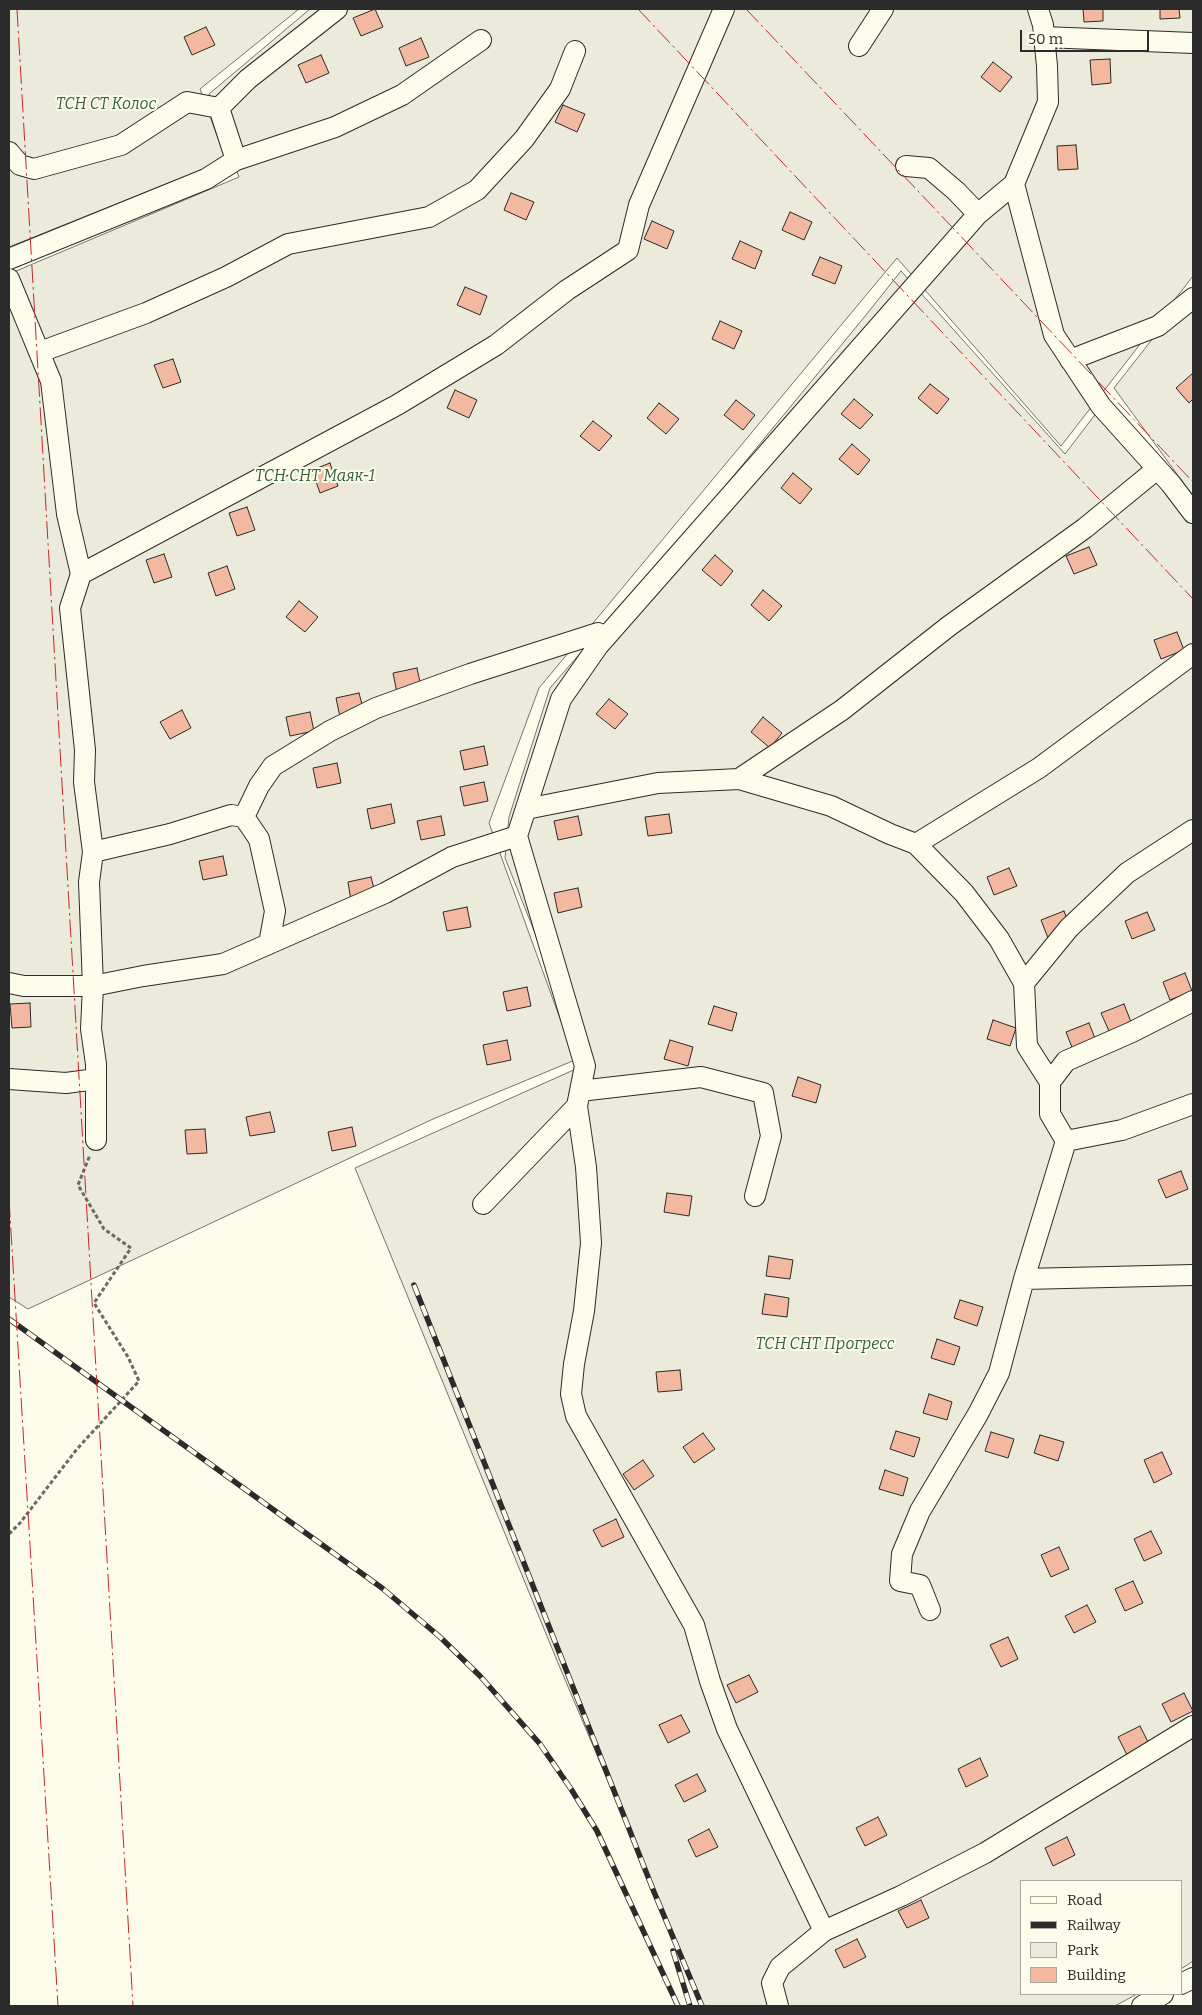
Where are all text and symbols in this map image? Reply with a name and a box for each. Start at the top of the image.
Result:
scale bar [1022,20,1151,52]
text: 50 m [1028,30,1063,48]
park label: ТСН СТ Колос [56,95,156,115]
park label: ТСН СНТ Маяк-1 [255,467,375,487]
park label: ТСН СНТ Прогресс [756,1335,894,1355]
legend [1020,1880,1182,1995]
text: Road [1067,1891,1102,1909]
text: Railway [1067,1916,1121,1934]
text: Park [1067,1941,1099,1959]
text: Building [1067,1966,1126,1984]

